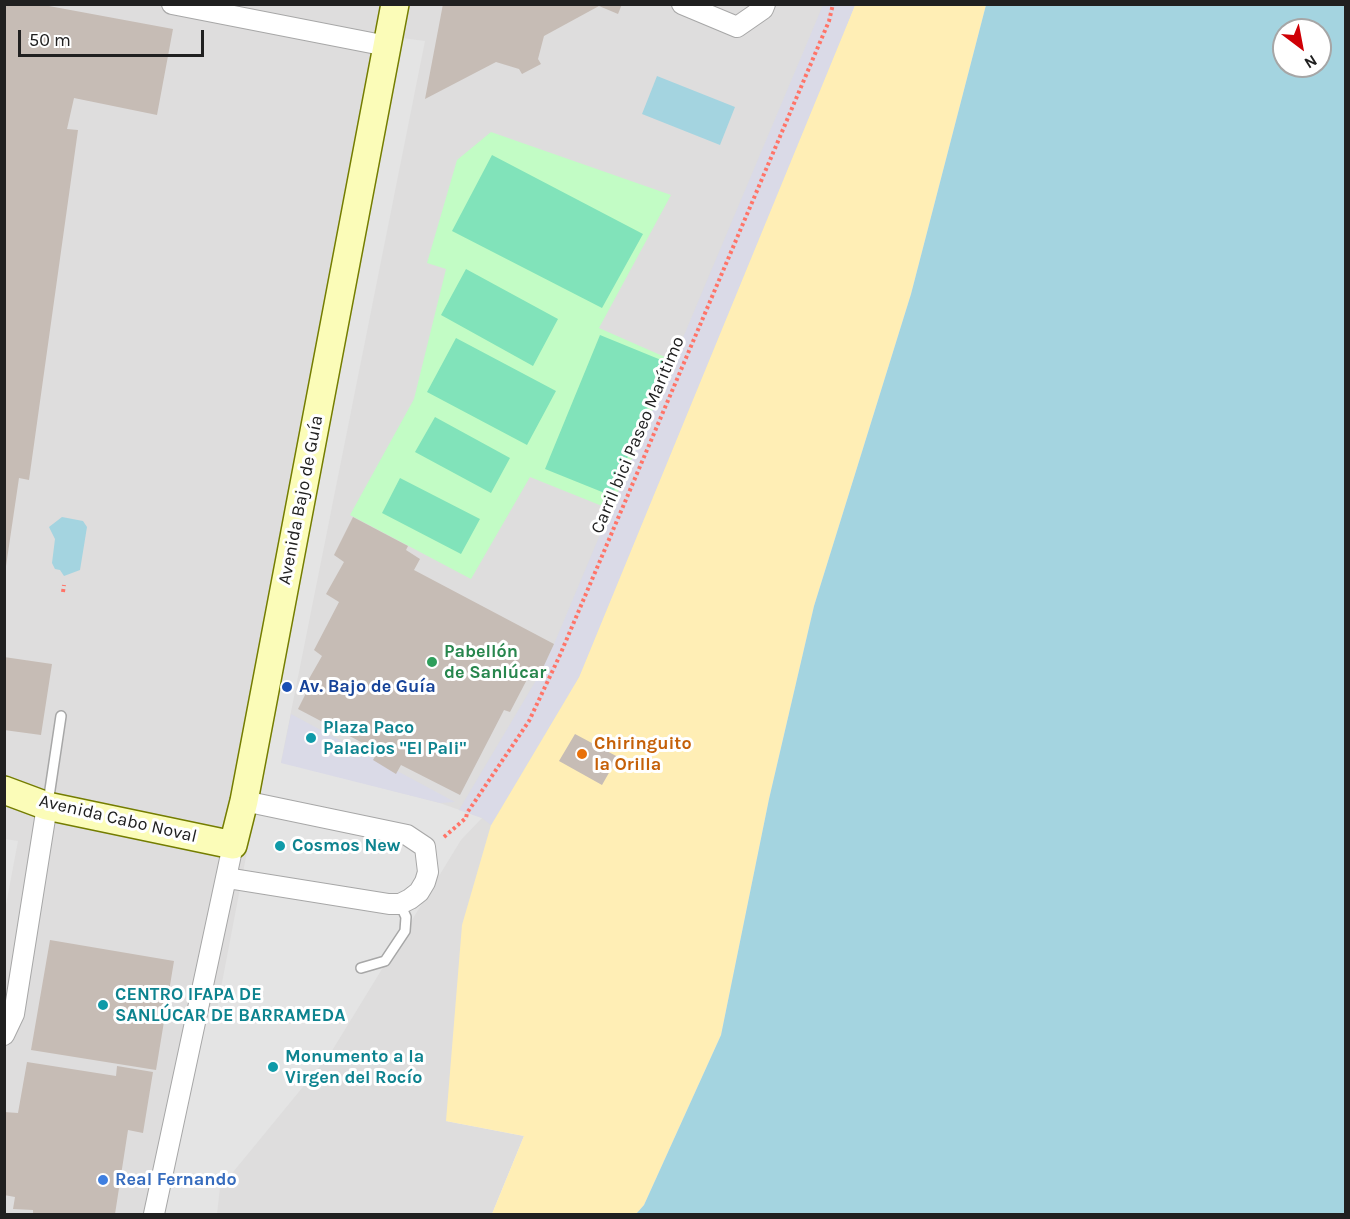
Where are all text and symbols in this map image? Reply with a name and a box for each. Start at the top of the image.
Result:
scale bar [21,18,207,56]
north arrow [1272,18,1332,78]
text: 50 m [29,29,71,51]
text: N [1301,51,1321,73]
street label: Carril bici Paseo Marítimo [587,333,689,537]
street label: Avenida Bajo de Guía [274,413,328,587]
place label: Pabellón de Sanlúcar [444,641,546,684]
marker: Pabellón de Sanlúcar [425,655,439,669]
place label: Av. Bajo de Guía [299,676,436,698]
marker: Av. Bajo de Guía [280,680,294,694]
place label: Plaza Paco Palacios "El Pali" [323,717,466,760]
marker: Plaza Paco Palacios "El Pali" [304,731,318,745]
place label: Chiringuito la Orilla [594,733,692,776]
marker: Chiringuito la Orilla [575,747,589,761]
street label: Avenida Cabo Noval [37,790,199,848]
place label: Cosmos New [292,835,400,857]
marker: Cosmos New [273,839,287,853]
place label: CENTRO IFAPA DE SANLÚCAR DE BARRAMEDA [115,984,345,1026]
marker: CENTRO IFAPA DE SANLÚCAR DE BARRAMEDA [96,998,110,1012]
place label: Monumento a la Virgen del Rocío [285,1046,424,1088]
marker: Monumento a la Virgen del Rocío [266,1060,280,1074]
place label: Real Fernando [115,1169,237,1191]
marker: Real Fernando [96,1173,110,1187]

